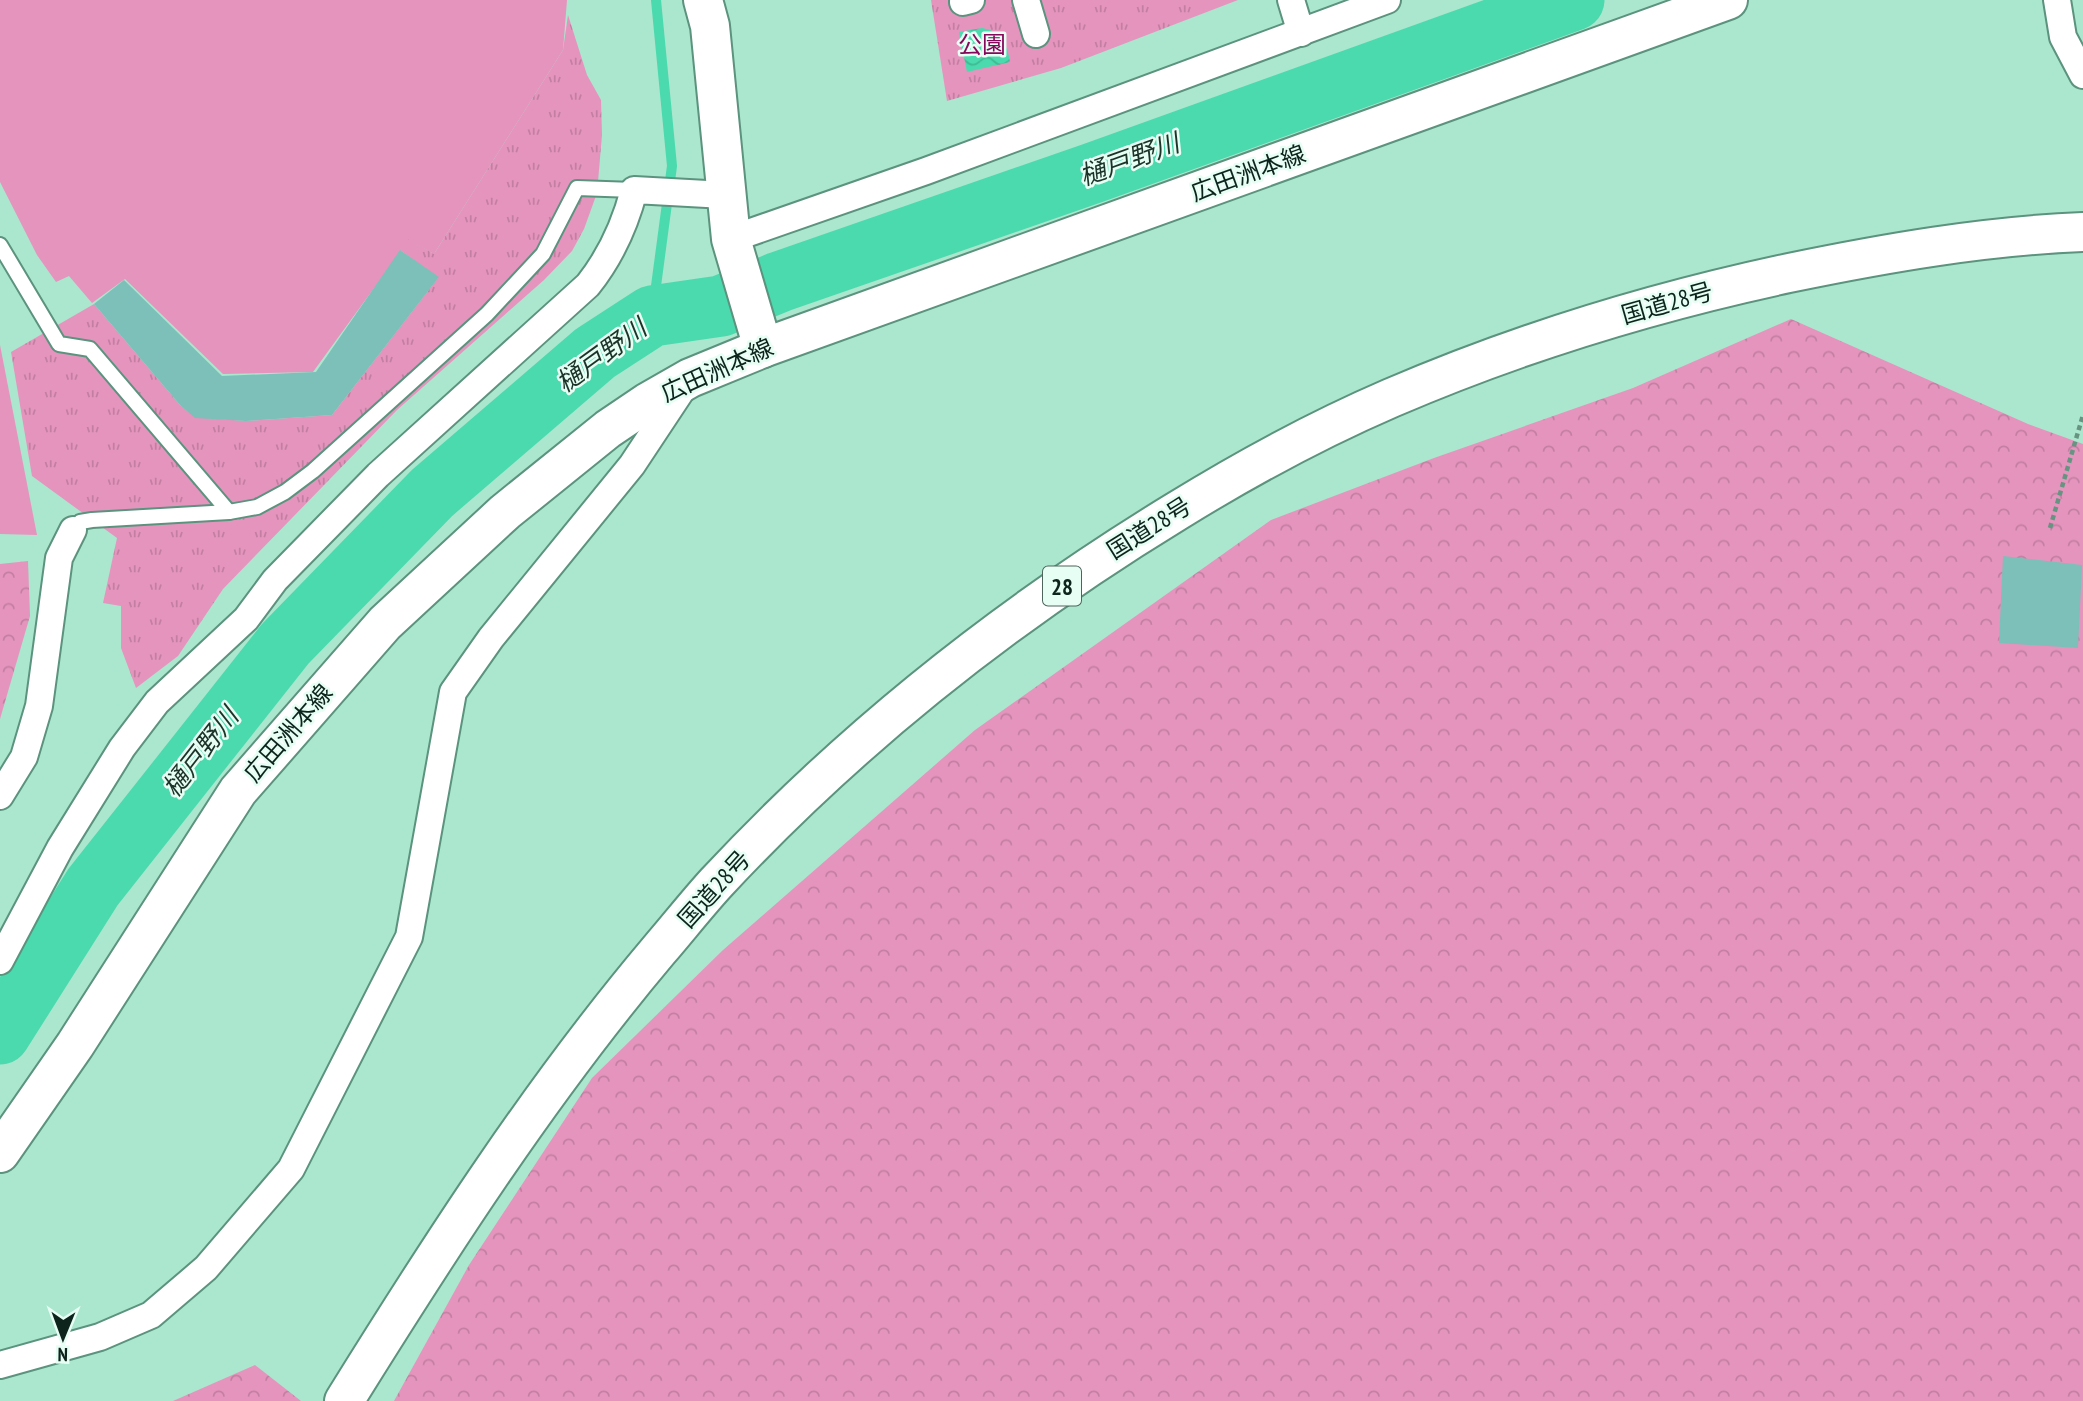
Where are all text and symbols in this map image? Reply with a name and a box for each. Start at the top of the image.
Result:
park label: 公園 [958,29,1006,60]
water label: 樋戸野川 [1074,125,1186,192]
street label: 広田洲本線 [1186,138,1310,208]
street label: 国道28号 [1618,275,1716,331]
water label: 樋戸野川 [549,309,655,399]
street label: 広田洲本線 [656,331,778,409]
street label: 国道28号 [1101,490,1197,566]
road number: 28 [1043,566,1081,606]
street label: 広田洲本線 [237,678,339,788]
water label: 樋戸野川 [155,699,247,803]
street label: 国道28号 [671,844,757,934]
north arrow [28,1303,98,1373]
text: N [57,1343,68,1367]

